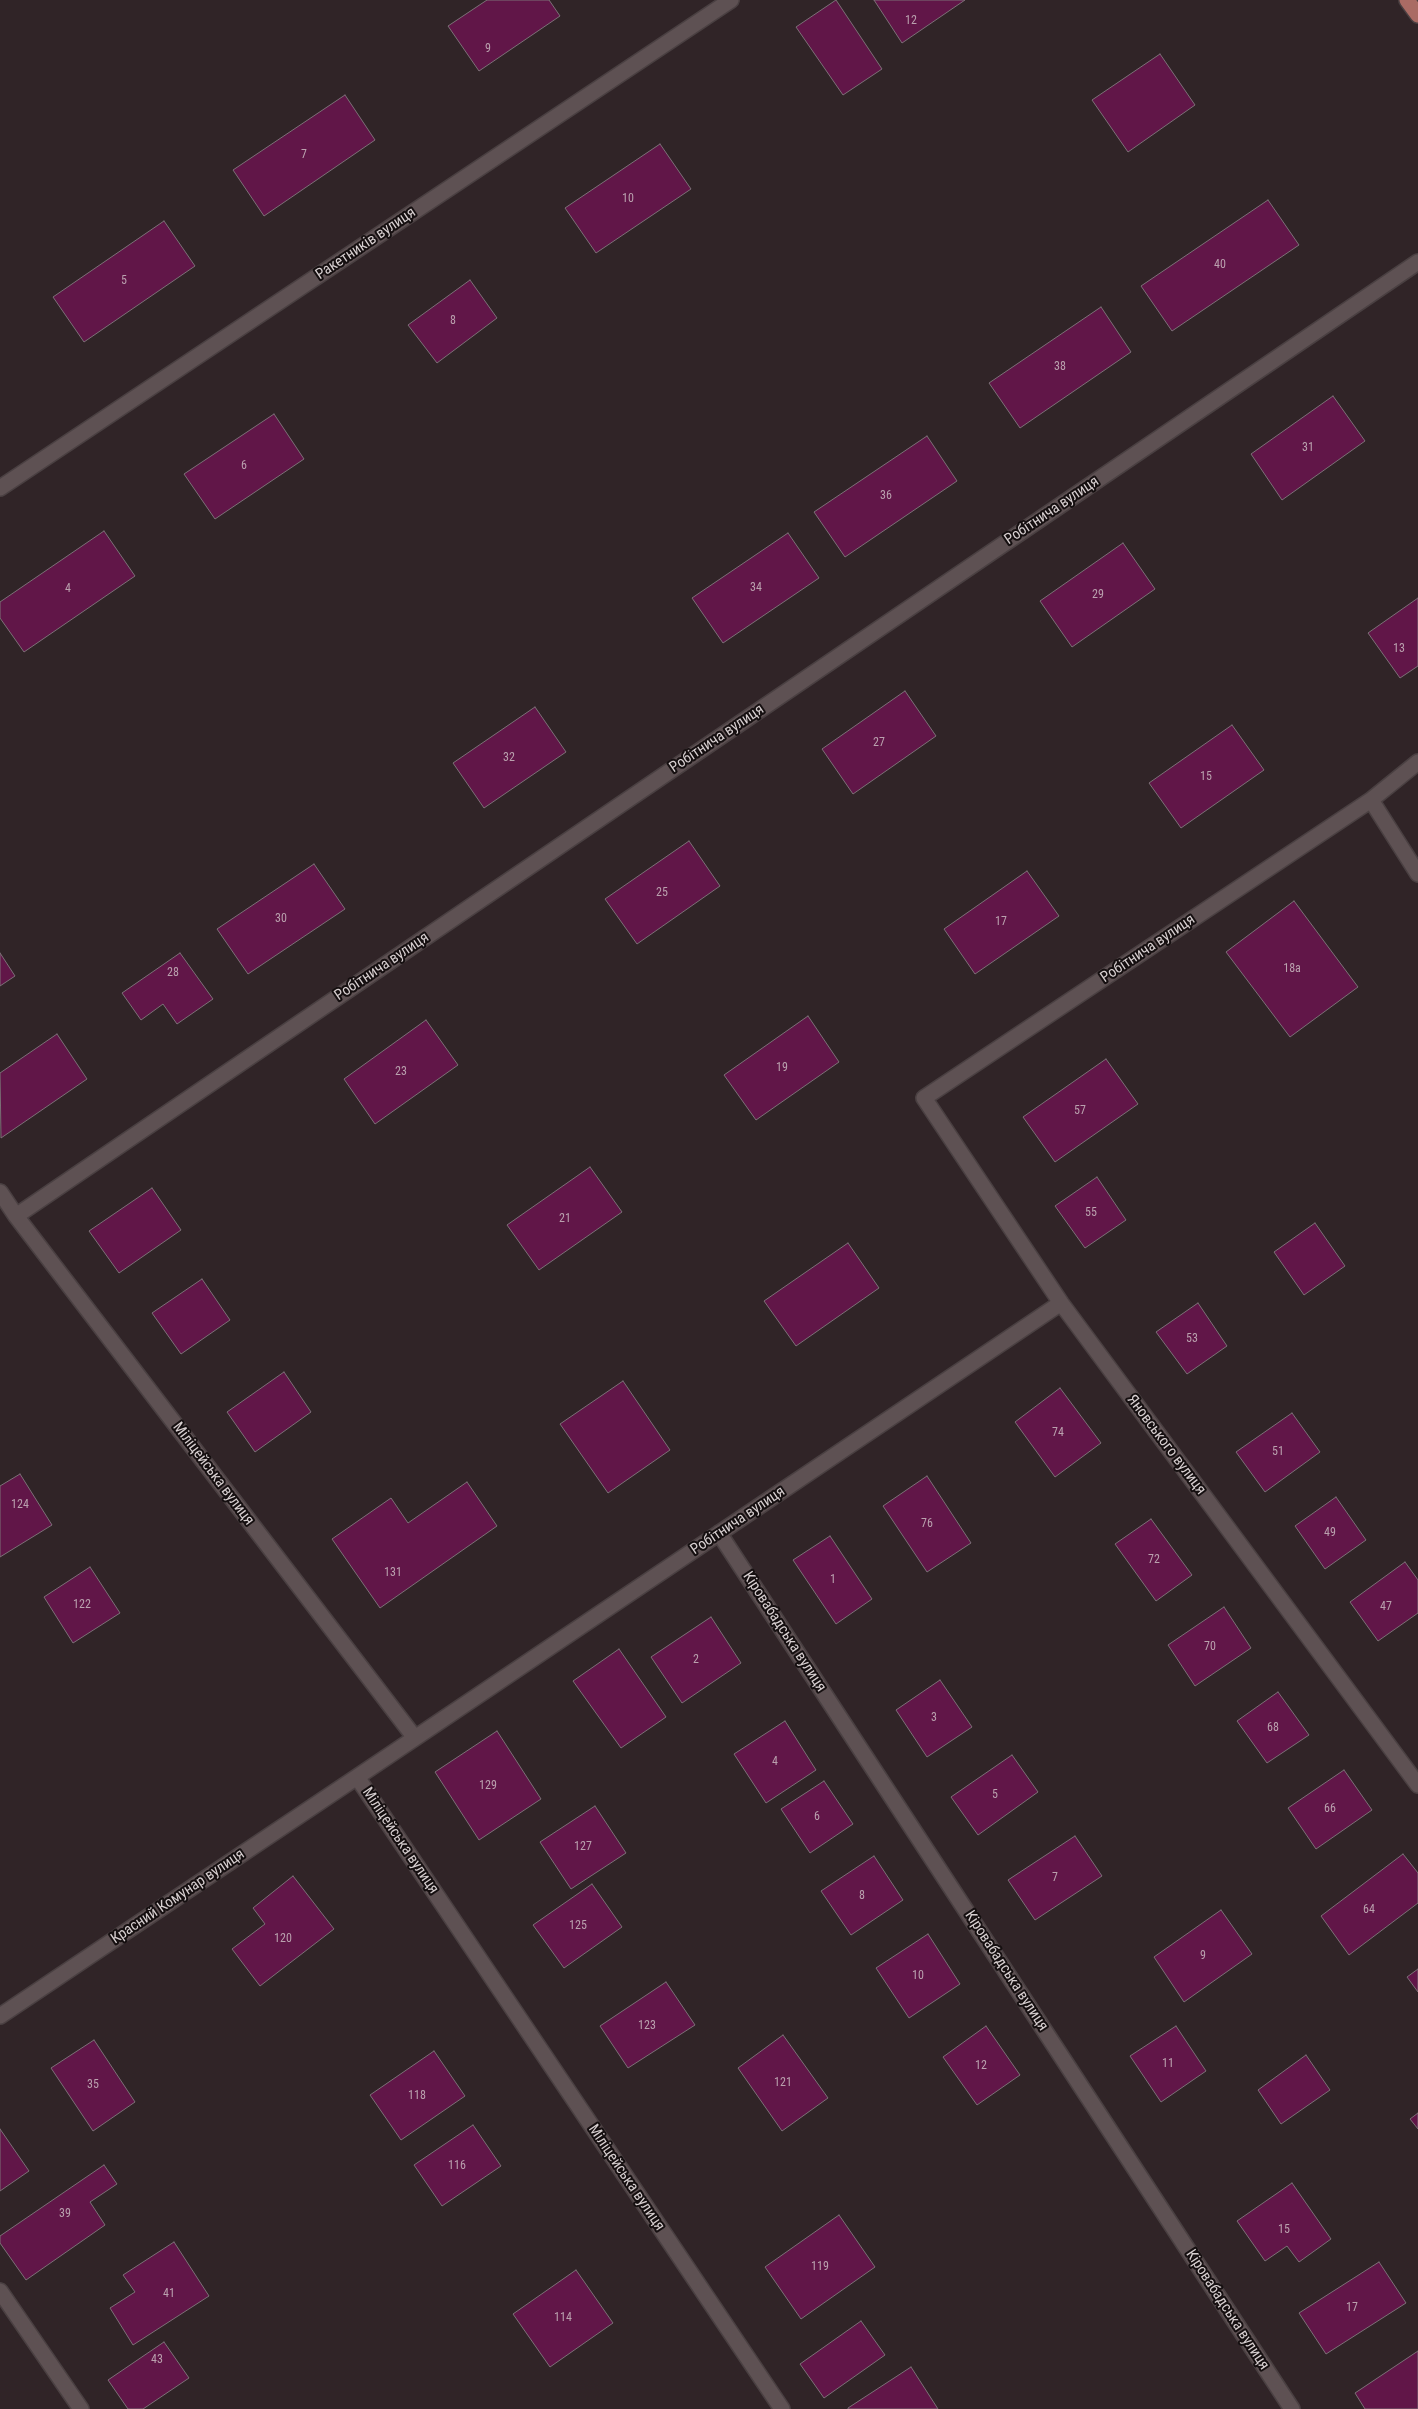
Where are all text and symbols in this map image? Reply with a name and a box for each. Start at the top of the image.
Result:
house number: 12 [905,14,917,28]
house number: 9 [485,42,491,56]
house number: 7 [301,148,307,162]
house number: 10 [622,192,634,206]
street label: Ракетників вулиця [313,204,419,284]
house number: 40 [1214,258,1226,272]
house number: 5 [121,274,127,288]
house number: 8 [450,314,456,328]
house number: 38 [1054,360,1066,374]
house number: 31 [1302,441,1314,455]
house number: 6 [241,459,247,473]
street label: Робітнича вулиця [1001,473,1103,549]
house number: 36 [880,489,892,503]
house number: 34 [750,581,762,595]
house number: 4 [65,582,71,596]
house number: 29 [1092,588,1104,602]
house number: 13 [1393,642,1405,656]
street label: Робітнича вулиця [666,701,768,777]
house number: 27 [873,736,885,750]
house number: 32 [503,751,515,765]
house number: 15 [1200,770,1212,784]
house number: 25 [656,886,668,900]
street label: Робітнича вулиця [1097,911,1199,987]
house number: 30 [275,912,287,926]
house number: 17 [995,915,1007,929]
street label: Робітнича вулиця [331,929,433,1005]
house number: 18а [1283,962,1301,976]
house number: 28 [167,966,179,980]
house number: 19 [776,1061,788,1075]
house number: 23 [395,1065,407,1079]
house number: 57 [1074,1104,1086,1118]
house number: 55 [1085,1206,1097,1220]
house number: 21 [559,1212,571,1226]
house number: 53 [1186,1332,1198,1346]
street label: Яновського вулиця [1123,1392,1209,1498]
street label: Міліцейська вулиця [168,1419,258,1529]
house number: 74 [1052,1426,1064,1440]
house number: 51 [1272,1445,1284,1459]
street label: Робітнича вулиця [687,1483,789,1559]
house number: 124 [11,1498,29,1512]
house number: 76 [921,1517,933,1531]
house number: 49 [1324,1526,1336,1540]
house number: 72 [1148,1553,1160,1567]
house number: 131 [384,1566,402,1580]
street label: Кіровабадська вулиця [738,1568,830,1696]
house number: 1 [830,1573,836,1587]
house number: 122 [73,1598,91,1612]
house number: 47 [1380,1600,1392,1614]
house number: 70 [1204,1640,1216,1654]
house number: 2 [693,1653,699,1667]
house number: 3 [931,1711,937,1725]
house number: 68 [1267,1721,1279,1735]
house number: 4 [772,1755,778,1769]
house number: 129 [479,1779,497,1793]
street label: Міліцейська вулиця [358,1784,442,1898]
house number: 5 [992,1788,998,1802]
house number: 66 [1324,1802,1336,1816]
house number: 6 [814,1810,820,1824]
house number: 127 [574,1840,592,1854]
street label: Красний Комунар вулиця [108,1846,248,1948]
house number: 7 [1052,1871,1058,1885]
house number: 8 [859,1889,865,1903]
house number: 64 [1363,1903,1375,1917]
street label: Кіровабадська вулиця [960,1907,1052,2035]
house number: 125 [569,1919,587,1933]
house number: 120 [274,1932,292,1946]
house number: 9 [1200,1949,1206,1963]
house number: 10 [912,1969,924,1983]
house number: 123 [638,2019,656,2033]
house number: 11 [1162,2057,1174,2071]
house number: 12 [975,2059,987,2073]
house number: 121 [774,2076,792,2090]
house number: 35 [87,2078,99,2092]
house number: 118 [408,2089,426,2103]
street label: Міліцейська вулиця [584,2121,668,2235]
house number: 116 [448,2159,466,2173]
house number: 39 [59,2207,71,2221]
house number: 15 [1278,2223,1290,2237]
street label: Кіровабадська вулиця [1181,2246,1273,2374]
house number: 119 [811,2260,829,2274]
house number: 41 [163,2287,175,2301]
house number: 17 [1346,2301,1358,2315]
house number: 114 [554,2311,572,2325]
house number: 43 [151,2353,163,2367]

